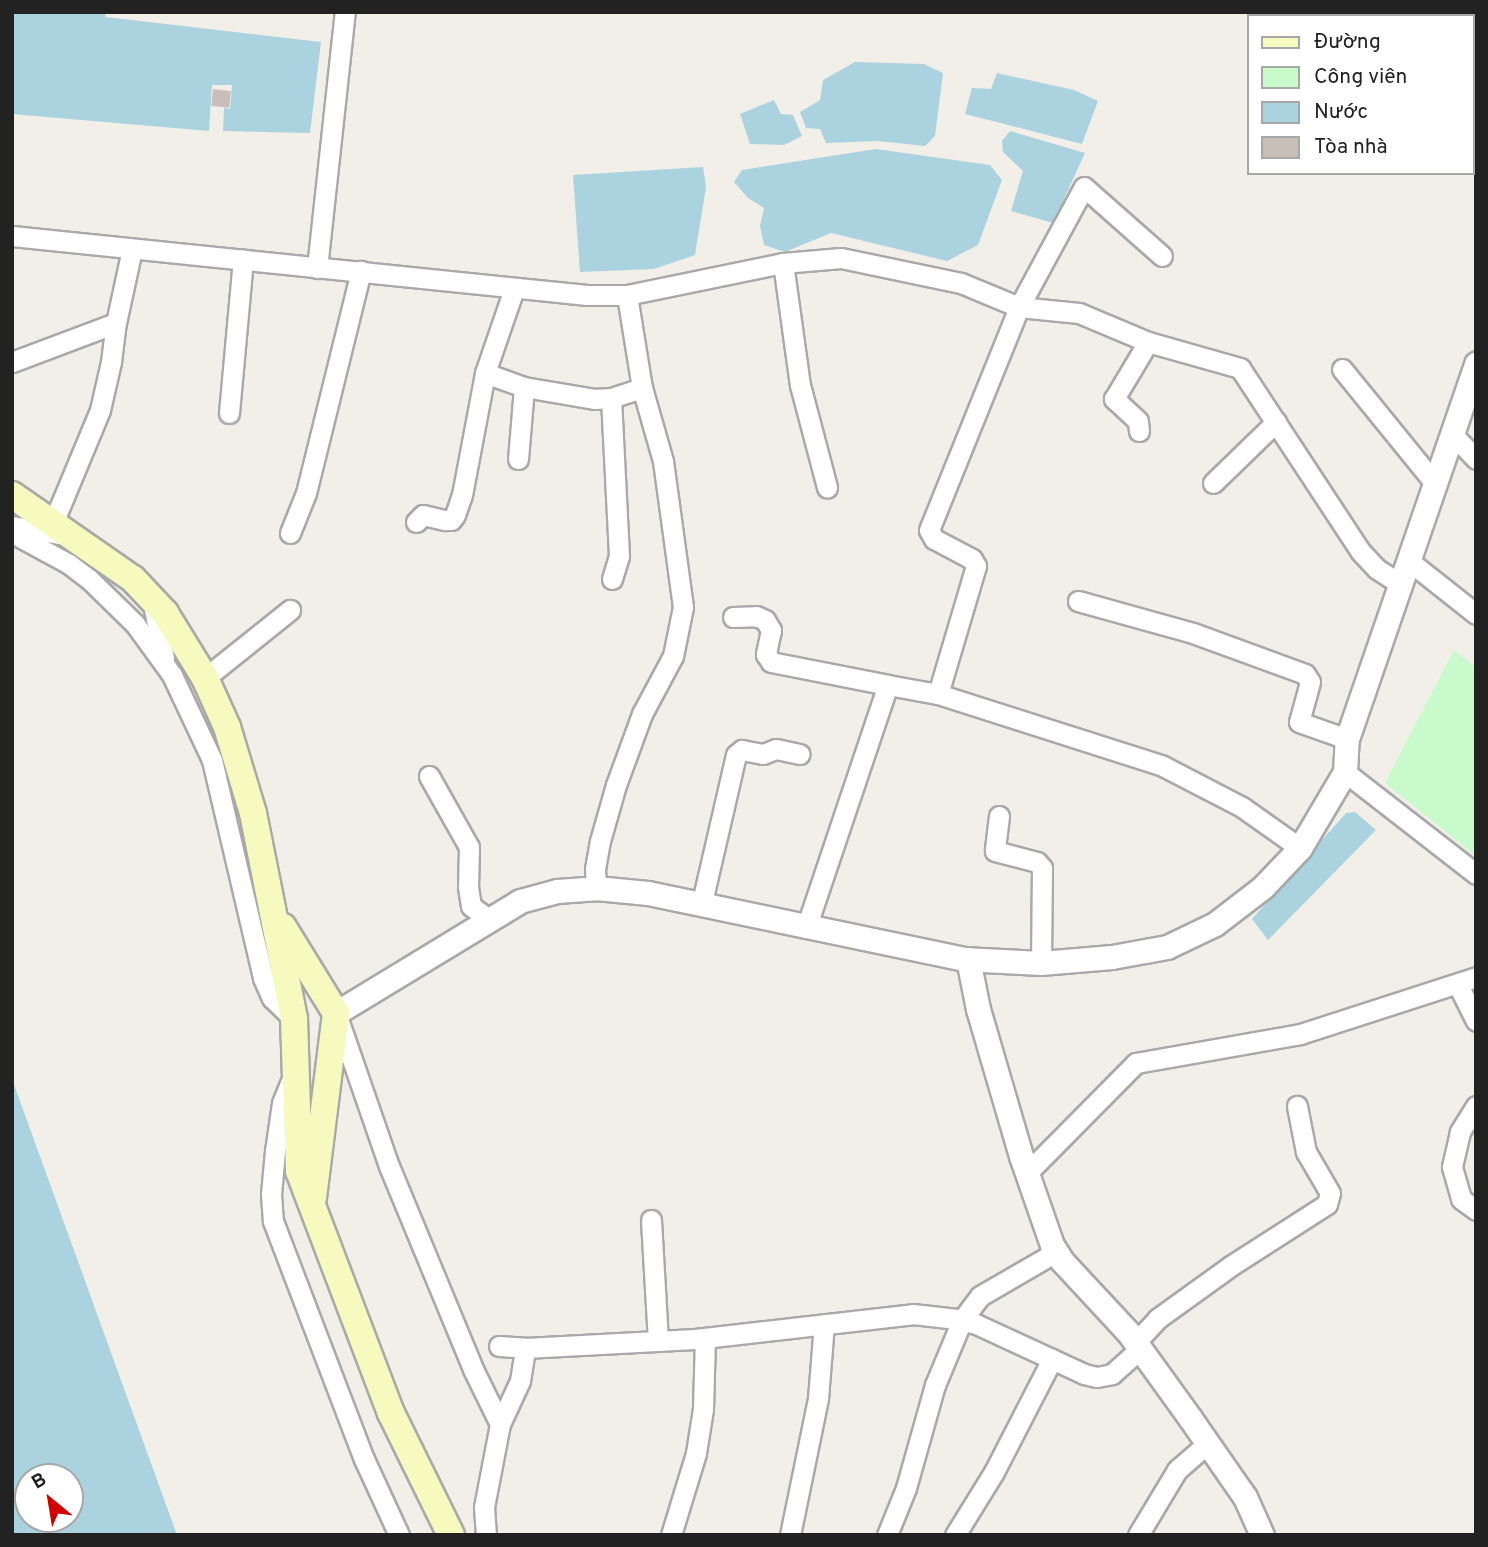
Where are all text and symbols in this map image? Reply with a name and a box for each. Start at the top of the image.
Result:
legend [1246,14,1474,175]
text: Đường [1314,29,1381,56]
text: Công viên [1314,64,1407,91]
text: Nước [1314,99,1368,126]
text: Tòa nhà [1314,134,1388,161]
north arrow [14,1463,84,1533]
text: B [28,1468,51,1495]

